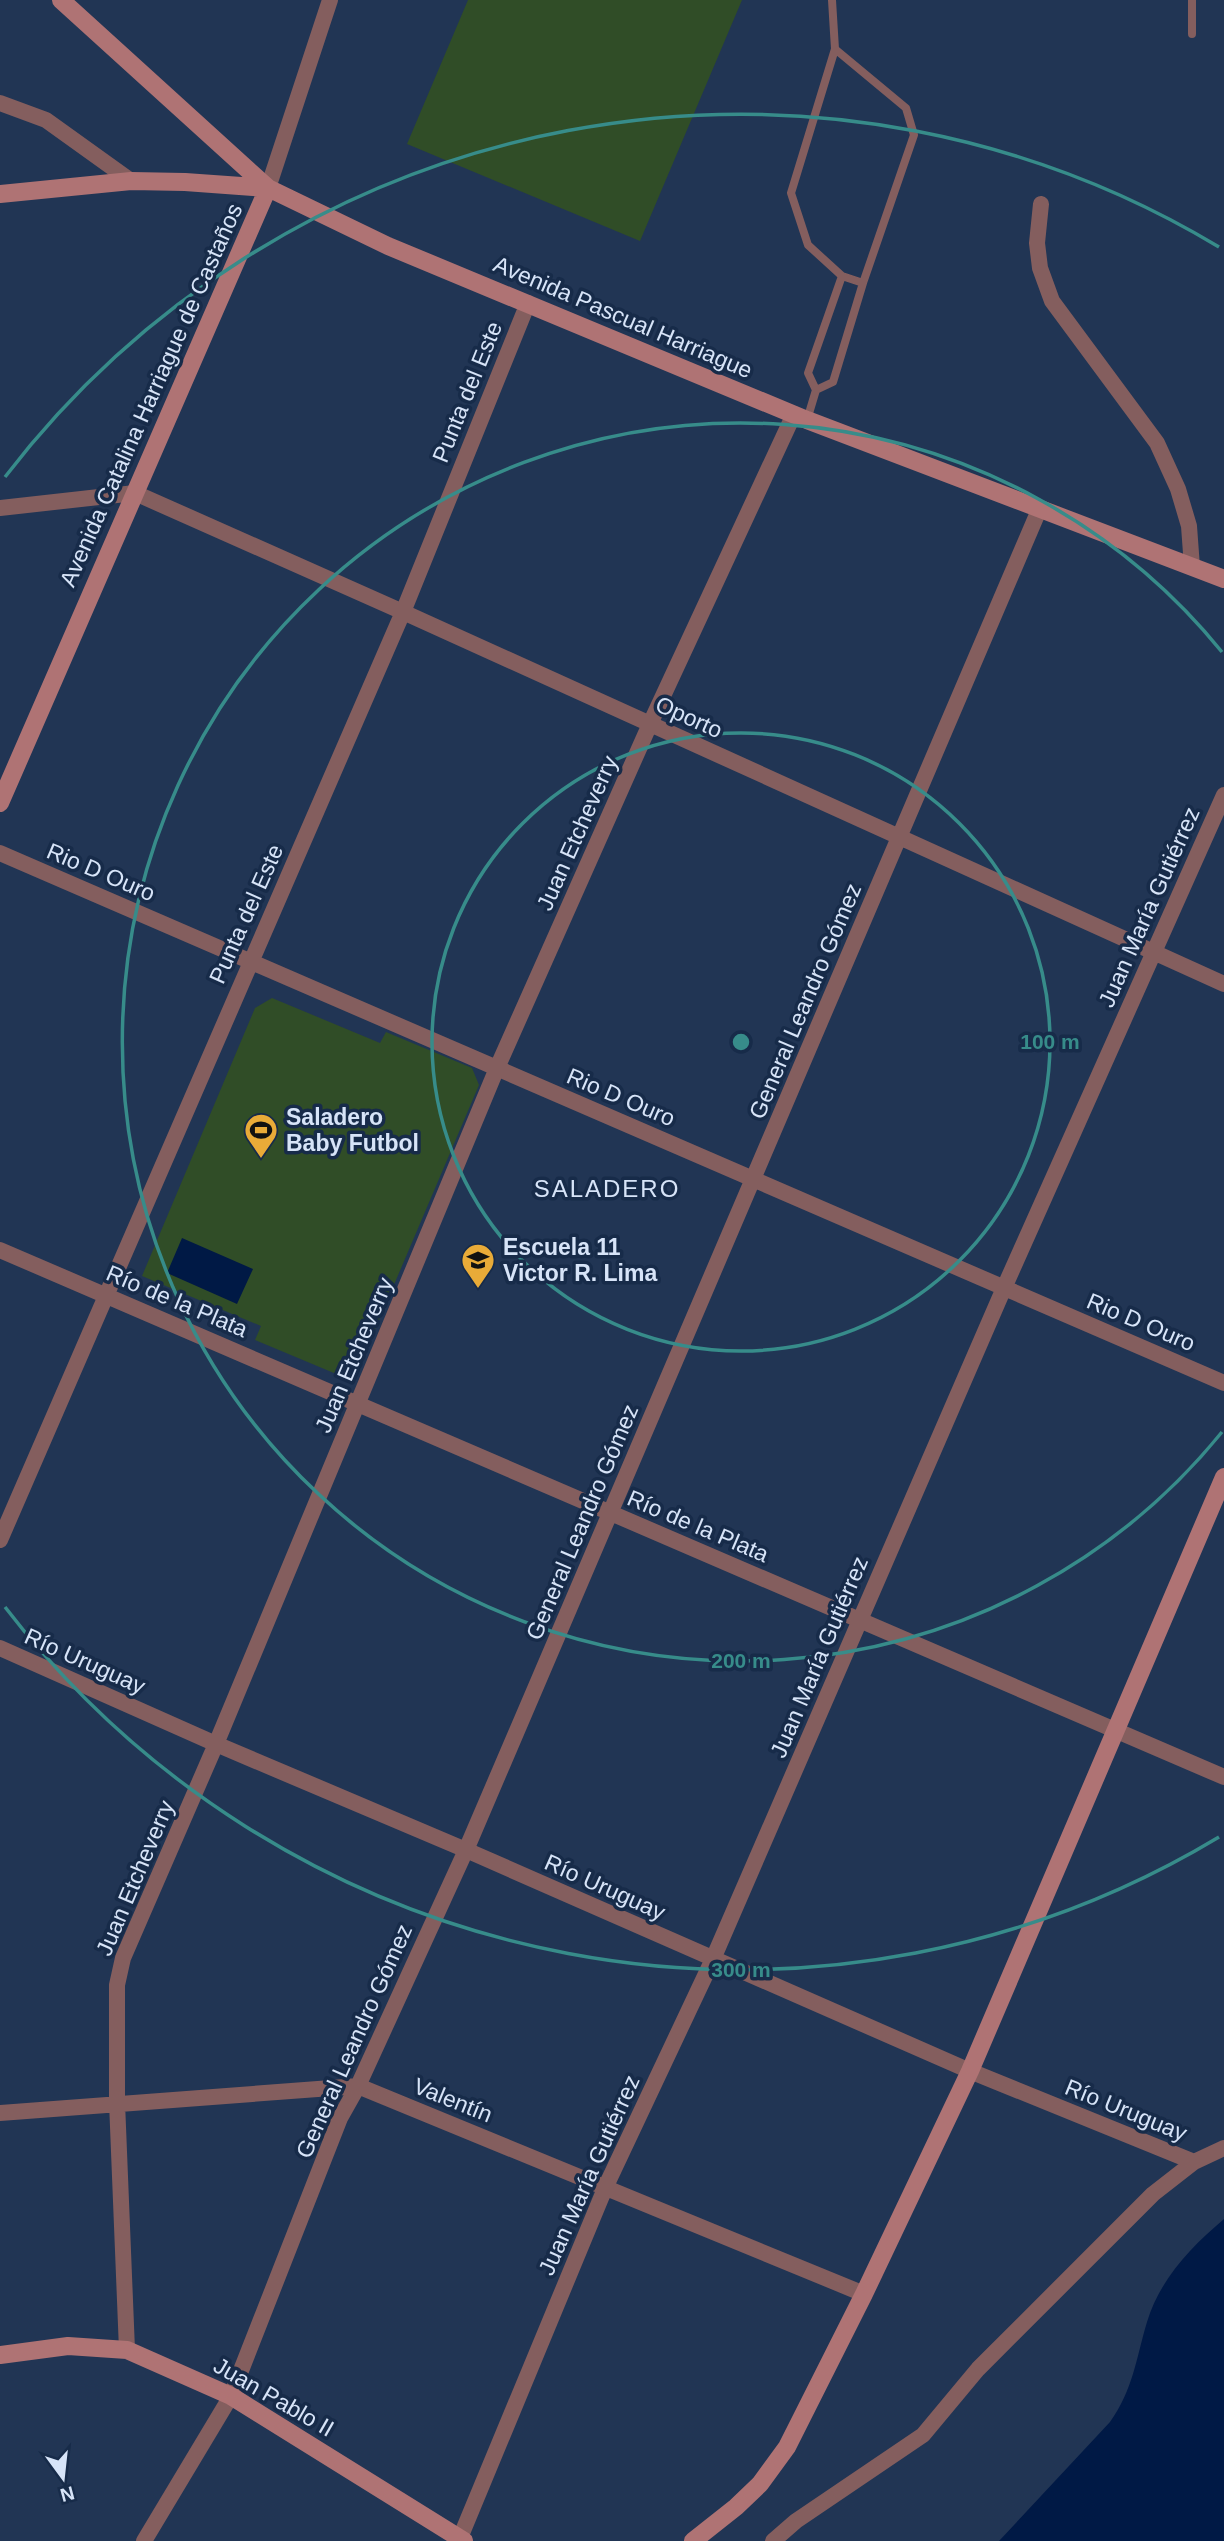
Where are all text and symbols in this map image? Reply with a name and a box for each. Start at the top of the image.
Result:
street label: Avenida Catalina Harriague de Castaños [54,200,248,590]
street label: Avenida Pascual Harriague [490,251,756,383]
street label: Punta del Este [427,318,507,466]
street label: Oporto [652,691,726,743]
street label: Juan Etcheverry [531,751,623,914]
street label: Juan María Gutiérrez [1093,803,1205,1011]
street label: Rio D Ouro [43,838,159,906]
street label: Punta del Este [204,840,288,988]
street label: General Leandro Gómez [744,879,866,1123]
centre of rings [729,1030,753,1054]
text: 100 m [1020,1030,1080,1053]
street label: Rio D Ouro [563,1063,679,1131]
place label: Saladero Baby Futbol [286,1104,419,1156]
sports icon: Saladero Baby Futbol [242,1111,280,1160]
district label: SALADERO [534,1175,680,1202]
place label: Escuela 11 Victor R. Lima [503,1234,657,1286]
school or university icon: Escuela 11 Victor R. Lima [459,1241,497,1290]
street label: Río de la Plata [102,1260,252,1343]
street label: Juan Etcheverry [310,1273,399,1437]
street label: Rio D Ouro [1083,1288,1199,1356]
street label: General Leandro Gómez [521,1400,643,1644]
street label: Río de la Plata [623,1485,773,1568]
street label: Juan María Gutiérrez [765,1552,873,1762]
street label: Río Uruguay [21,1623,150,1699]
text: 200 m [711,1649,771,1672]
street label: Juan Etcheverry [91,1796,180,1960]
street label: Río Uruguay [541,1849,670,1925]
street label: General Leandro Gómez [291,1920,417,2162]
text: 300 m [711,1958,771,1981]
street label: Juan María Gutiérrez [533,2071,645,2279]
street label: Valentín [410,2072,496,2128]
street label: Río Uruguay [1061,2074,1191,2146]
street label: Juan Pablo II [209,2352,339,2442]
north arrow [28,2443,98,2513]
text: N [58,2482,77,2506]

